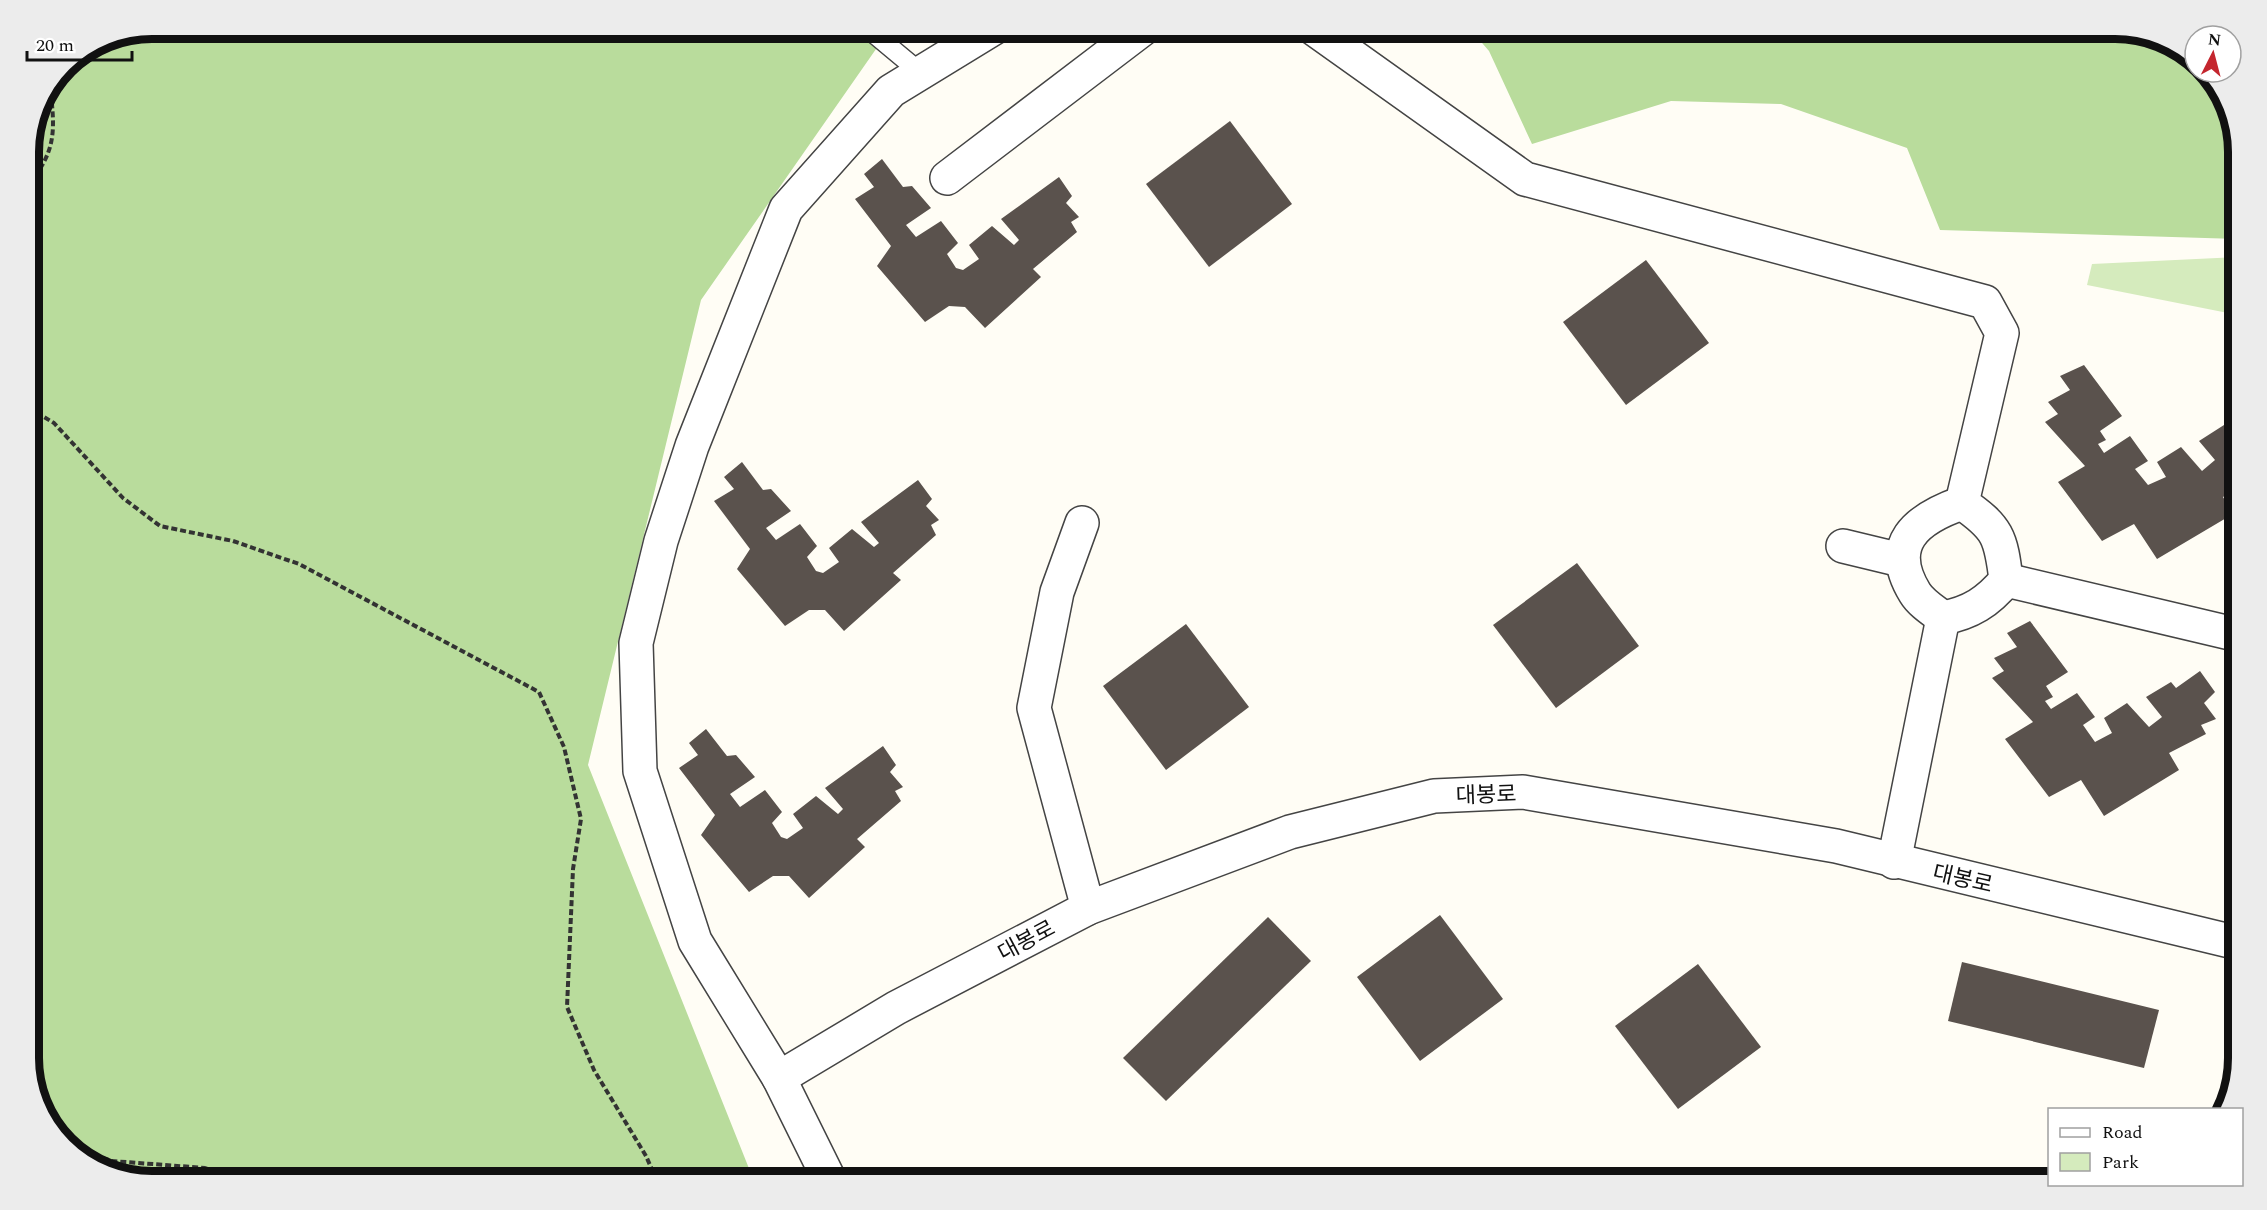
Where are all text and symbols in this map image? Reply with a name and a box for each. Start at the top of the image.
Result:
scale bar [27,24,132,62]
north arrow [2183,24,2243,84]
text: N [2207,27,2222,53]
text: 20 m [36,32,74,59]
street label: 대봉로 [1455,778,1517,813]
street label: 대봉로 [1929,857,1996,902]
street label: 대봉로 [992,912,1061,970]
legend [2048,1108,2243,1186]
text: Road [2102,1119,2143,1146]
text: Park [2102,1149,2139,1176]

